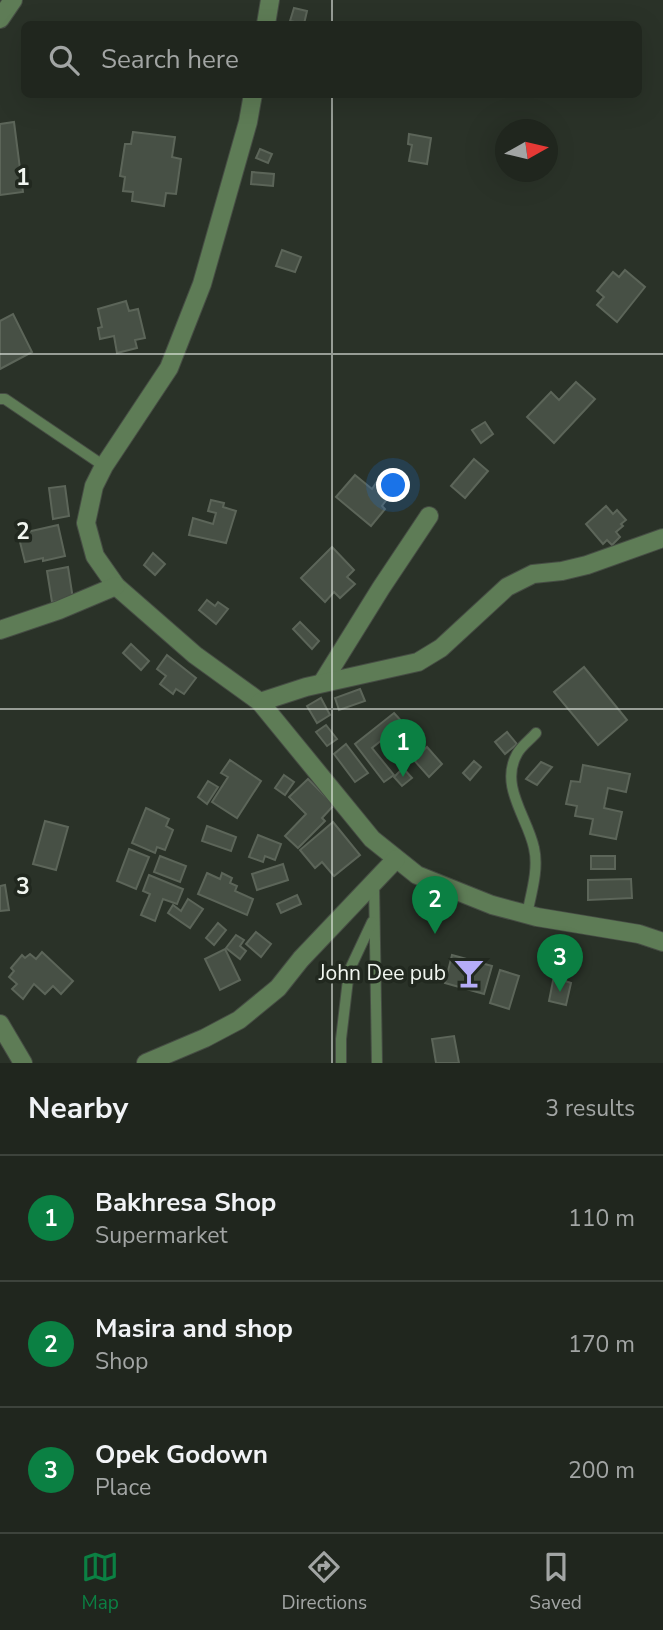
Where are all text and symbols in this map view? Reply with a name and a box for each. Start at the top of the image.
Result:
search box [21,21,642,98]
icon: search [45,41,83,79]
text: Search here [101,42,239,77]
north arrow [495,119,558,182]
text: 1 [16,162,30,193]
your location [376,468,410,502]
text: 2 [16,516,30,547]
pin: 1 [380,719,426,777]
text: 3 [16,871,30,902]
pin: 2 [412,876,458,934]
pin: 3 [537,934,583,992]
bar icon: John Dee pub [452,956,486,990]
place label: John Dee pub [318,959,446,987]
text: Nearby [28,1088,128,1129]
text: 3 results [545,1093,635,1124]
text: Bakhresa Shop [95,1185,276,1220]
text: 1 [44,1203,58,1234]
text: 110 m [568,1203,635,1234]
text: Supermarket [95,1220,228,1251]
text: Masira and shop [95,1311,293,1346]
text: 2 [44,1329,58,1360]
text: 170 m [568,1329,635,1360]
text: Shop [95,1346,148,1377]
text: Opek Godown [95,1437,268,1472]
text: 3 [44,1455,58,1486]
text: 200 m [568,1455,635,1486]
text: Place [95,1472,151,1503]
tab: Map [81,1548,119,1616]
tab: Directions [281,1548,367,1616]
tab: Saved [529,1548,582,1616]

